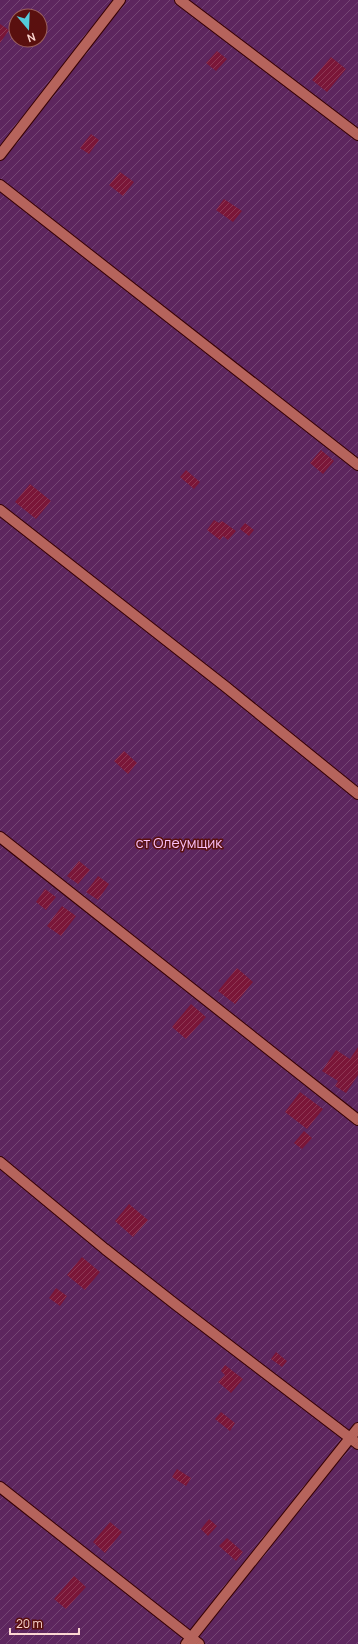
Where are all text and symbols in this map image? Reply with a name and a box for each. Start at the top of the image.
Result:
north arrow [8,8,48,48]
text: N [25,30,38,46]
park label: ст Олеумщик [136,833,223,852]
scale bar [10,1610,79,1636]
text: 20 m [16,1615,43,1632]

